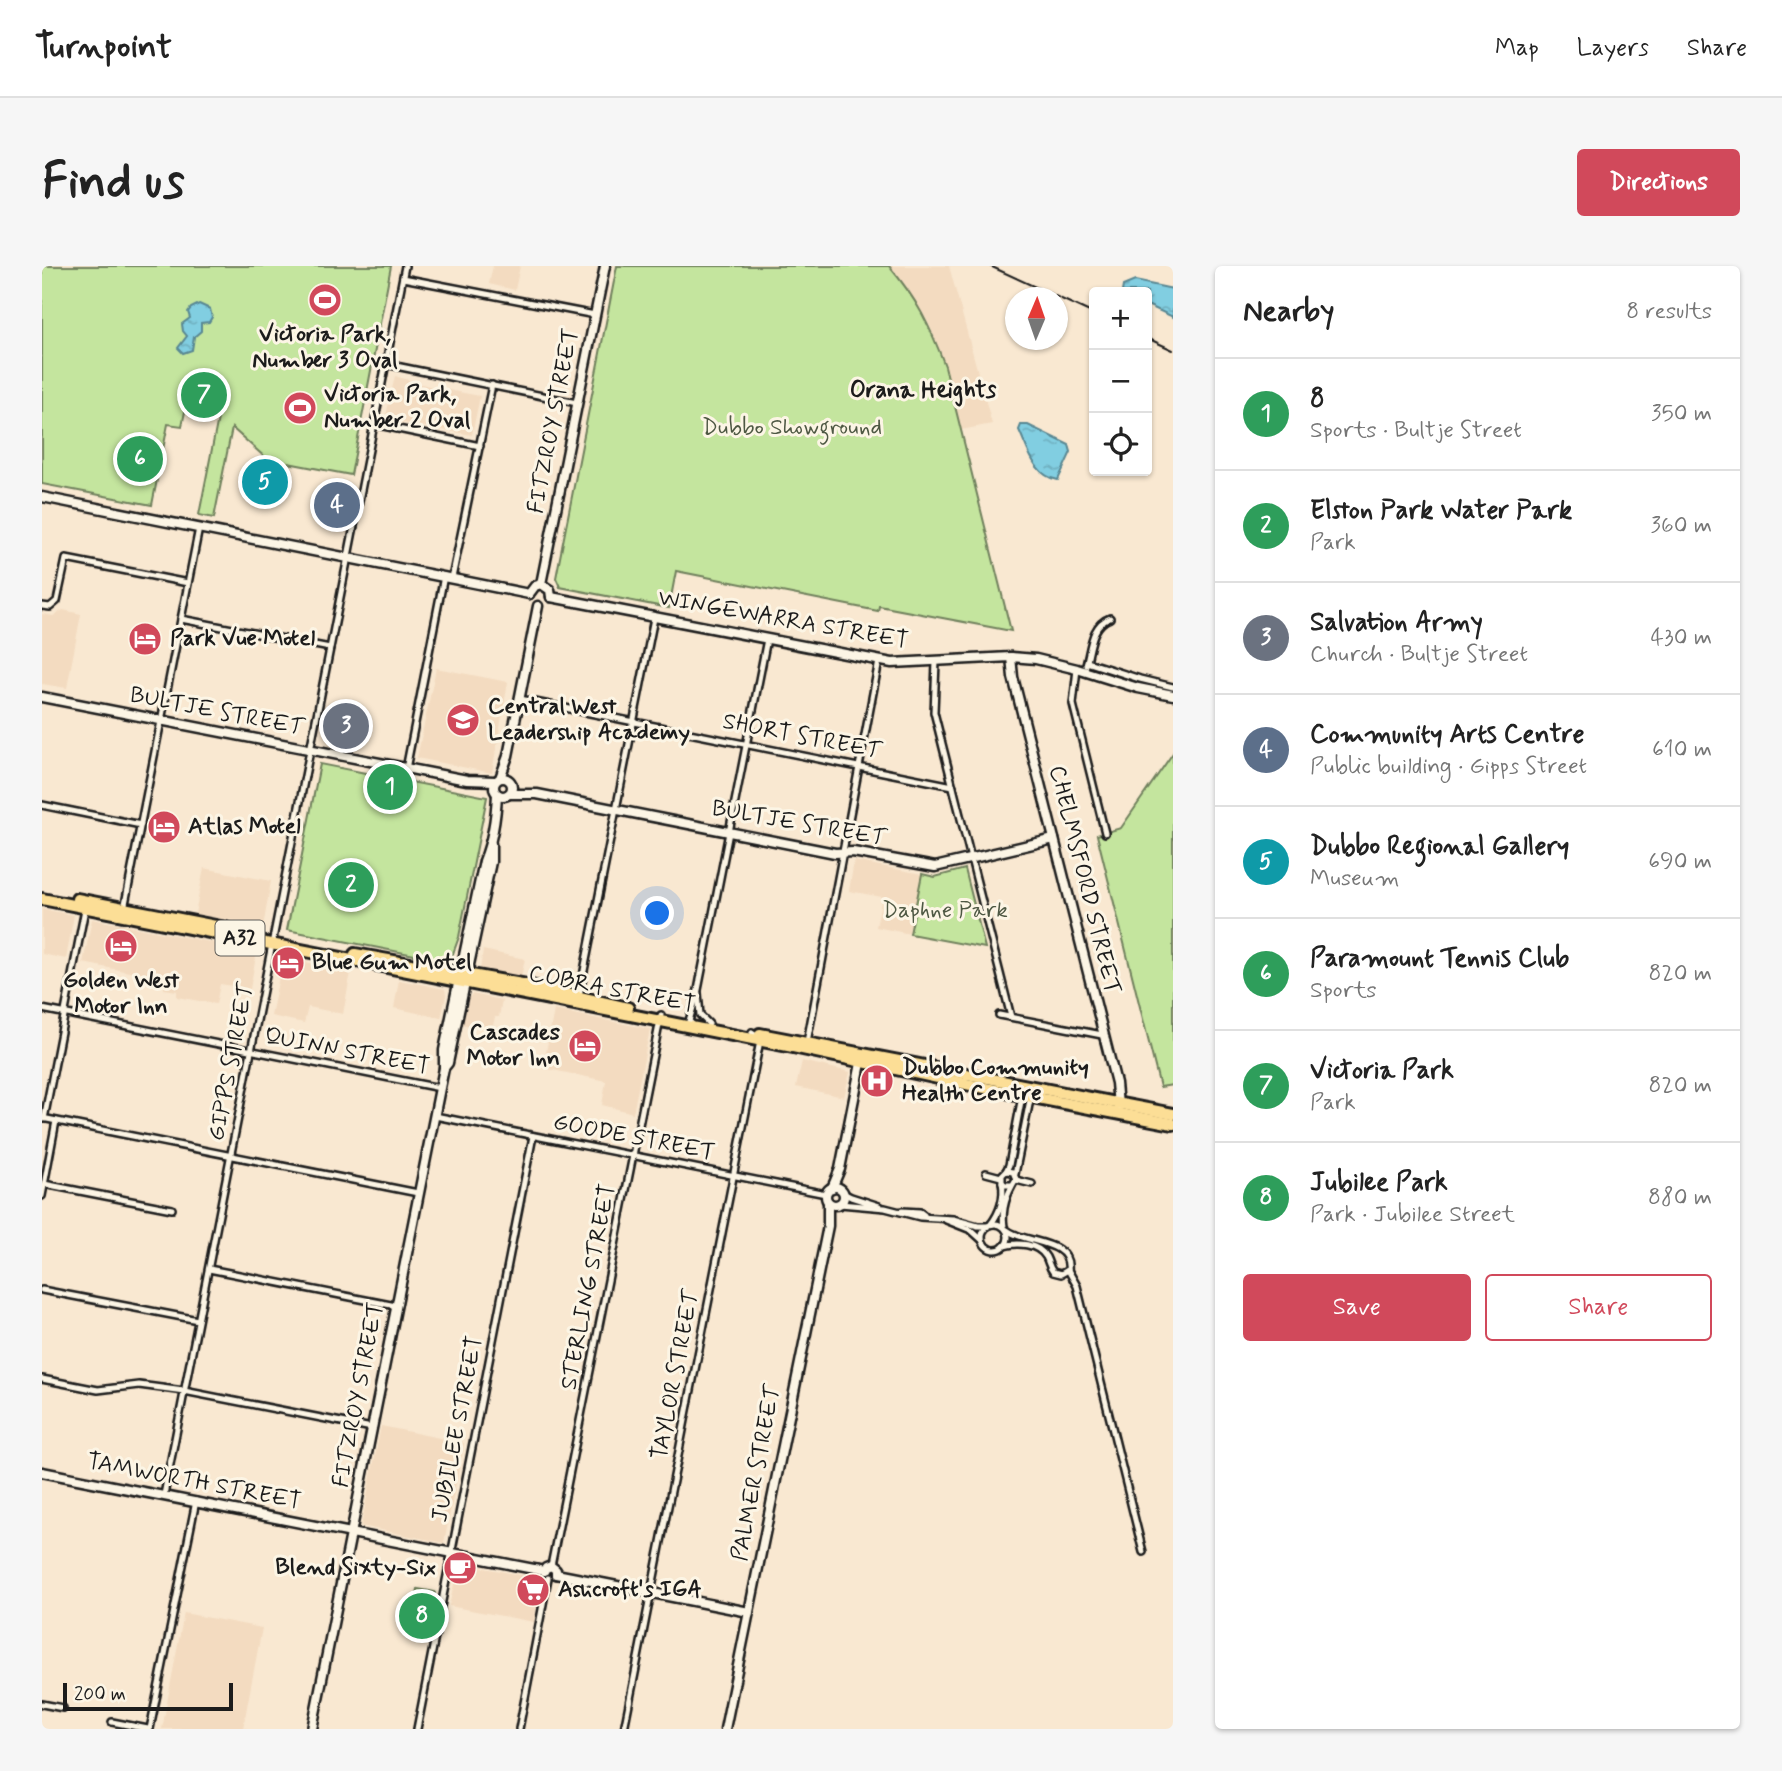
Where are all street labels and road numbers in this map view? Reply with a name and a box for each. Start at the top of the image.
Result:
street label: FITZROY STREET [521,326,587,516]
street label: WINGEWARRA STREET [656,583,910,657]
street label: BULTJE STREET [127,680,308,744]
street label: SHORT STREET [720,707,885,767]
street label: CHELMSFORD STREET [1041,762,1127,998]
street label: BULTJE STREET [709,794,890,854]
road number: A32 [216,920,264,956]
street label: COBRA STREET [526,959,698,1021]
street label: GIPPS STREET [202,979,262,1143]
street label: QUINN STREET [262,1021,432,1083]
street label: GOODE STREET [551,1108,717,1168]
street label: STERLING STREET [554,1182,624,1392]
street label: TAYLOR STREET [645,1286,707,1463]
street label: FITZROY STREET [326,1300,392,1490]
street label: JUBILEE STREET [425,1333,491,1525]
street label: PALMER STREET [725,1381,789,1564]
street label: TAMWORTH STREET [84,1447,304,1517]

